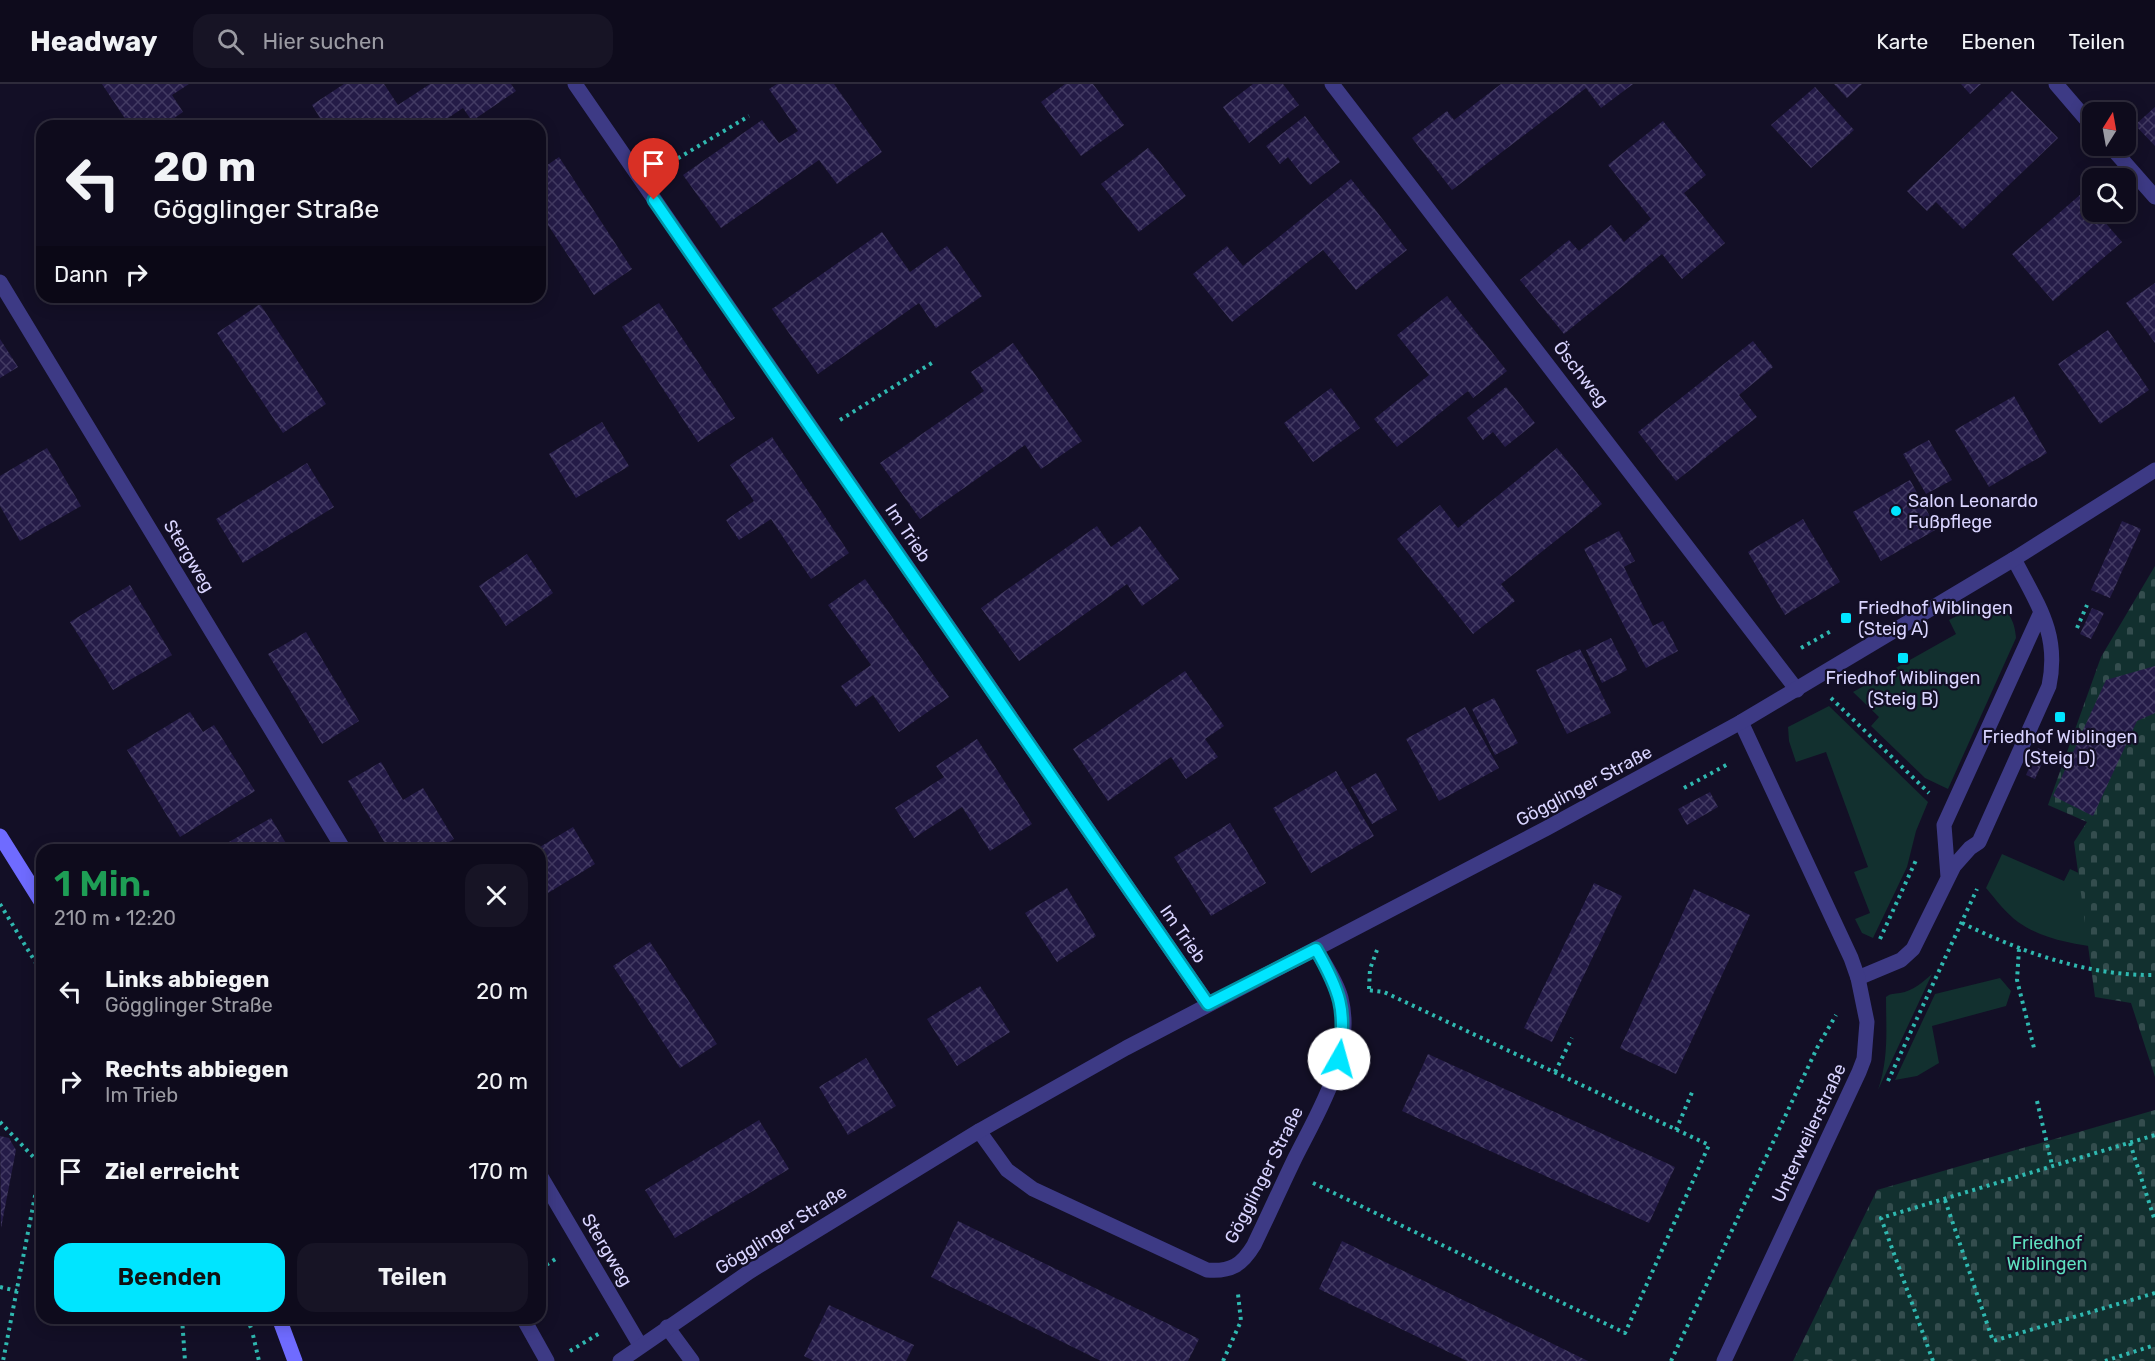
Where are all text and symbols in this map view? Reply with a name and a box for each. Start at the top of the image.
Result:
search box [193,14,613,68]
text: Headway [30,25,157,58]
icon: search [214,25,247,58]
text: Hier suchen [262,28,385,55]
text: Karte [1876,29,1928,54]
text: Ebenen [1961,29,2035,54]
text: Teilen [2068,29,2125,54]
north arrow [2082,102,2136,156]
map controls [2082,102,2136,222]
pin [628,138,679,200]
text: 20 m [153,142,256,192]
icon: left [54,144,132,222]
icon: arrive [637,147,670,180]
button: search [2082,168,2136,222]
text: Gögglinger Straße [153,193,379,225]
icon: right [120,258,153,291]
text: Dann [54,261,108,288]
street label: Öschweg [1549,337,1613,411]
place label: Salon Leonardo Fußpflege [1908,490,2038,533]
street label: Im Trieb [880,500,936,566]
marker: Salon Leonardo Fußpflege [1889,504,1903,518]
street label: Stergweg [159,516,219,596]
place label: Friedhof Wiblingen (Steig A) [1858,597,2013,640]
marker: Friedhof Wiblingen (Steig A) [1839,611,1853,625]
marker: Friedhof Wiblingen (Steig B) [1896,651,1910,665]
place label: Friedhof Wiblingen (Steig B) [1826,667,1980,710]
marker: Friedhof Wiblingen (Steig D) [2053,710,2067,724]
place label: Friedhof Wiblingen (Steig D) [1983,726,2137,769]
street label: Gögglinger Straße [1512,741,1656,831]
text: 1 Min. [54,862,151,905]
button: close [465,864,528,927]
street label: Im Trieb [1155,901,1211,967]
text: 210 m · 12:20 [54,906,176,930]
text: Links abbiegen [105,966,269,993]
icon: left [54,975,87,1008]
text: 20 m [476,978,528,1005]
text: Gögglinger Straße [105,993,273,1017]
position arrow [1307,1027,1371,1091]
text: Rechts abbiegen [105,1056,289,1083]
street label: Unterweilerstraße [1767,1060,1851,1206]
icon: right [54,1065,87,1098]
text: 20 m [476,1068,528,1095]
text: Im Trieb [105,1083,178,1107]
street label: Gögglinger Straße [1220,1103,1308,1247]
icon: arrive [54,1155,87,1188]
text: Ziel erreicht [105,1158,239,1185]
text: 170 m [468,1158,528,1185]
street label: Gögglinger Straße [711,1181,851,1279]
street label: Stergweg [577,1210,637,1290]
park label: Friedhof Wiblingen [2007,1232,2087,1275]
button: Beenden [54,1243,285,1312]
button: Teilen [297,1243,528,1312]

